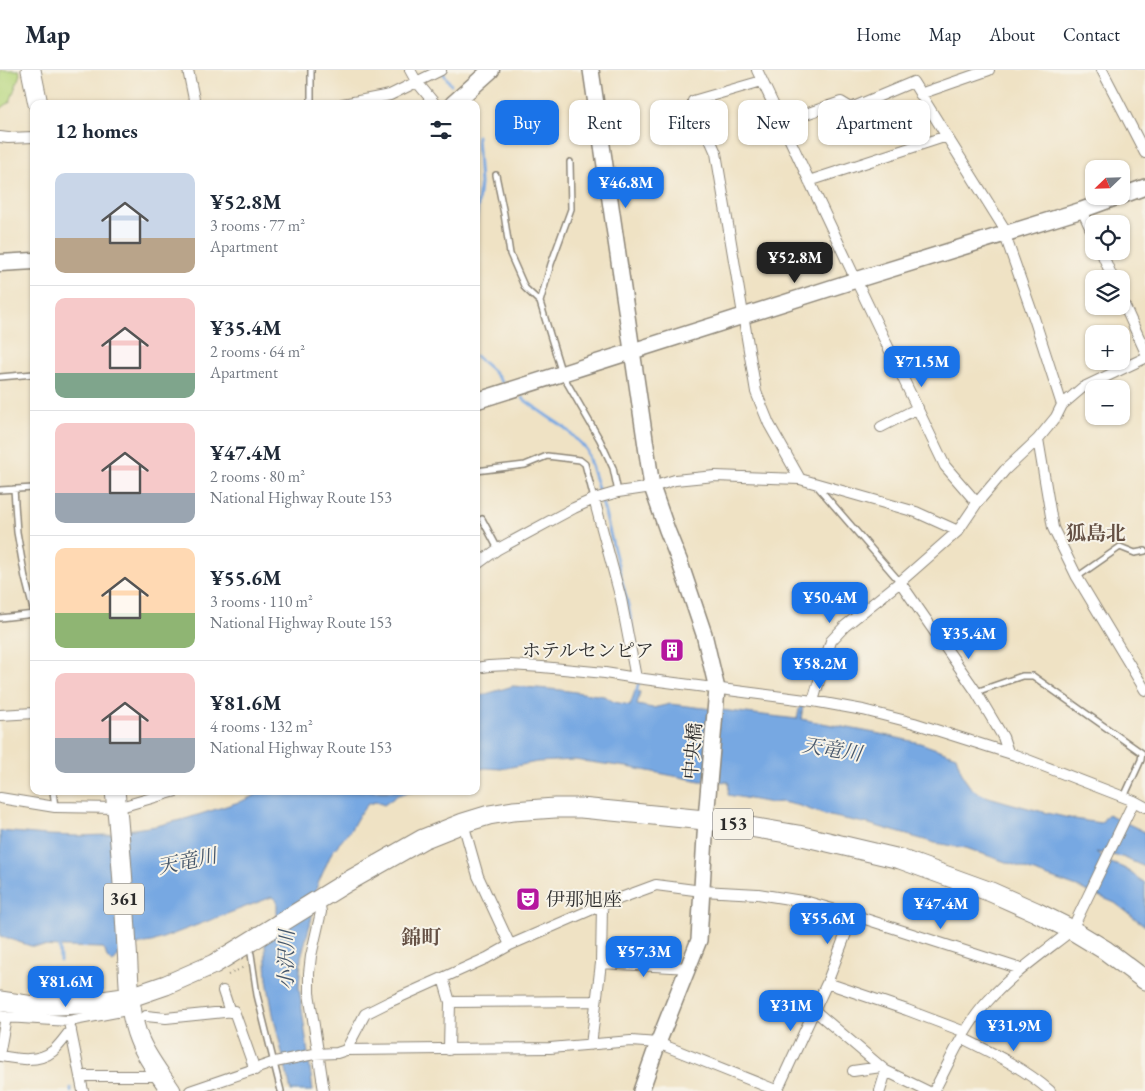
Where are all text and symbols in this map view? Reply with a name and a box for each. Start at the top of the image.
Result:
text: Map [25,19,70,50]
text: Home [856,23,901,46]
text: Map [929,23,961,46]
text: About [989,23,1035,46]
text: Contact [1063,23,1120,46]
chip: Buy [495,100,559,145]
chip: Rent [569,100,640,145]
chip: Filters [650,100,728,145]
chip: New [738,100,808,145]
chip: Apartment [818,100,930,145]
icon: filters [427,116,455,144]
text: 12 homes [55,117,138,144]
north arrow [1085,160,1130,205]
map controls [1085,160,1130,425]
pin: ¥46.8M [585,166,667,209]
text: ¥46.8M [599,172,653,193]
text: ¥52.8M [210,188,281,215]
icon: home [95,193,155,253]
text: 3 rooms · 77 m² [210,215,305,236]
button: locate [1085,215,1130,260]
text: Apartment [210,236,278,257]
pin: ¥52.8M [754,242,836,284]
text: ¥52.8M [768,247,822,268]
button: layers [1085,270,1130,315]
text: ¥35.4M [210,314,281,341]
icon: home [95,318,155,378]
button: + [1085,325,1130,370]
text: 2 rooms · 64 m² [210,341,305,362]
pin: ¥71.5M [881,346,963,388]
text: ¥71.5M [895,351,949,372]
text: Apartment [210,362,278,383]
button: − [1085,380,1130,425]
text: ¥47.4M [210,439,281,466]
icon: home [95,443,155,503]
text: 2 rooms · 80 m² [210,466,305,487]
text: National Highway Route 153 [210,487,392,508]
district label: 狐島北 [1066,520,1126,546]
text: ¥55.6M [210,564,281,591]
icon: home [95,568,155,628]
pin: ¥50.4M [789,582,871,624]
text: ¥50.4M [803,587,857,608]
text: 3 rooms · 110 m² [210,591,313,612]
text: National Highway Route 153 [210,612,392,633]
pin: ¥35.4M [928,618,1010,660]
text: ¥35.4M [942,623,996,644]
building icon: ホテルセンピア [659,637,685,663]
place label: ホテルセンピア [522,638,654,663]
pin: ¥58.2M [779,648,861,690]
text: ¥58.2M [793,653,847,674]
text: ¥81.6M [210,689,281,716]
icon: home [95,693,155,753]
text: 4 rooms · 132 m² [210,716,313,737]
street label: 中央橋 [678,722,707,781]
water label: 天竜川 [800,731,866,767]
text: National Highway Route 153 [210,737,392,758]
road number: 153 [713,809,753,840]
water label: 天竜川 [155,842,221,880]
road number: 361 [104,884,144,914]
theatre icon: 伊那旭座 [515,886,541,912]
place label: 伊那旭座 [546,887,622,912]
pin: ¥47.4M [900,888,982,930]
text: ¥47.4M [914,893,968,914]
pin: ¥55.6M [787,902,869,945]
text: ¥55.6M [801,908,855,929]
district label: 錦町 [401,924,442,950]
water label: 小沢川 [272,928,300,990]
pin: ¥57.3M [603,936,685,978]
text: ¥57.3M [617,941,671,962]
pin: ¥81.6M [25,966,107,1008]
text: ¥81.6M [39,971,93,992]
pin: ¥31M [761,990,821,1032]
text: ¥31M [770,995,812,1016]
pin: ¥31.9M [973,1010,1055,1052]
text: ¥31.9M [987,1015,1041,1036]

